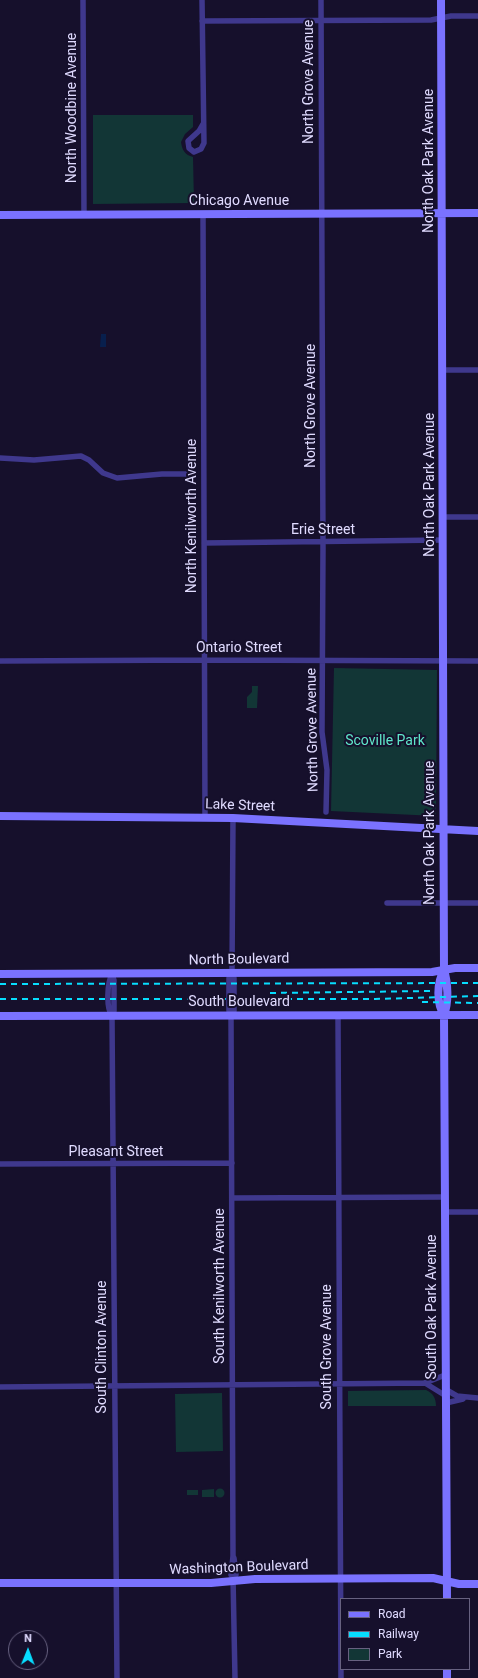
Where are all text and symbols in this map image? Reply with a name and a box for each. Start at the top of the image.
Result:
street label: North Grove Avenue [301,20,317,144]
street label: North Woodbine Avenue [64,33,80,183]
street label: North Oak Park Avenue [421,89,437,233]
street label: Chicago Avenue [189,193,289,209]
street label: North Grove Avenue [303,344,319,468]
street label: North Oak Park Avenue [422,413,438,557]
street label: North Kenilworth Avenue [184,439,200,593]
street label: Erie Street [291,522,355,538]
street label: Ontario Street [196,640,282,656]
street label: North Grove Avenue [304,668,322,792]
park label: Scoville Park [345,733,425,749]
street label: North Oak Park Avenue [422,761,438,905]
street label: Lake Street [205,796,275,816]
street label: North Boulevard [188,951,290,969]
street label: South Boulevard [188,994,290,1010]
street label: Pleasant Street [69,1144,163,1160]
street label: South Kenilworth Avenue [212,1208,228,1364]
street label: South Oak Park Avenue [424,1234,440,1380]
street label: South Clinton Avenue [94,1281,110,1413]
street label: South Grove Avenue [319,1284,335,1410]
street label: Washington Boulevard [169,1557,309,1579]
legend [340,1598,470,1670]
text: Road [378,1607,406,1621]
text: Railway [378,1627,419,1641]
north arrow [8,1630,48,1670]
text: N [24,1632,32,1645]
text: Park [378,1647,402,1661]

